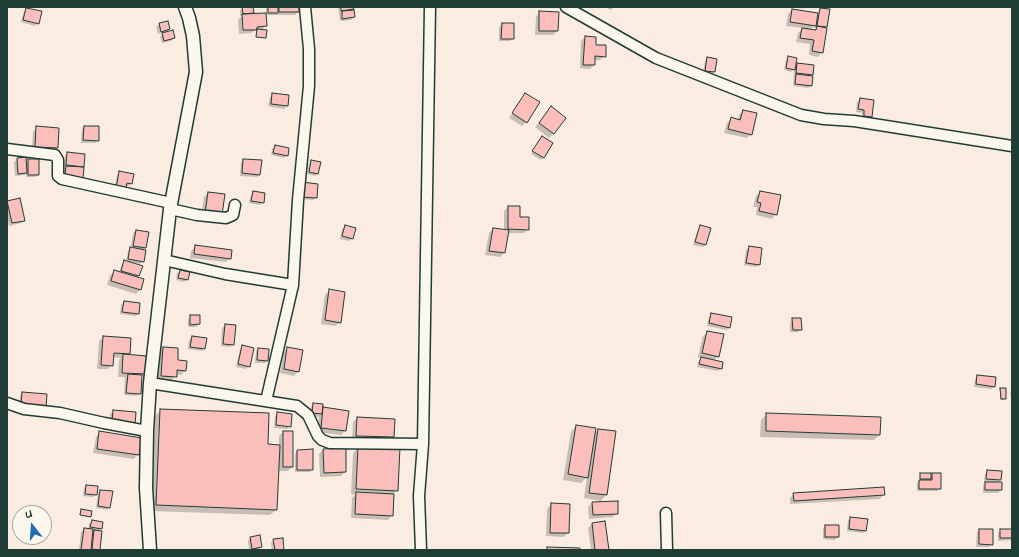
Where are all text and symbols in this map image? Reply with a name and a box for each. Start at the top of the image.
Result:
north arrow [12,505,52,545]
text: U [23,506,34,522]

